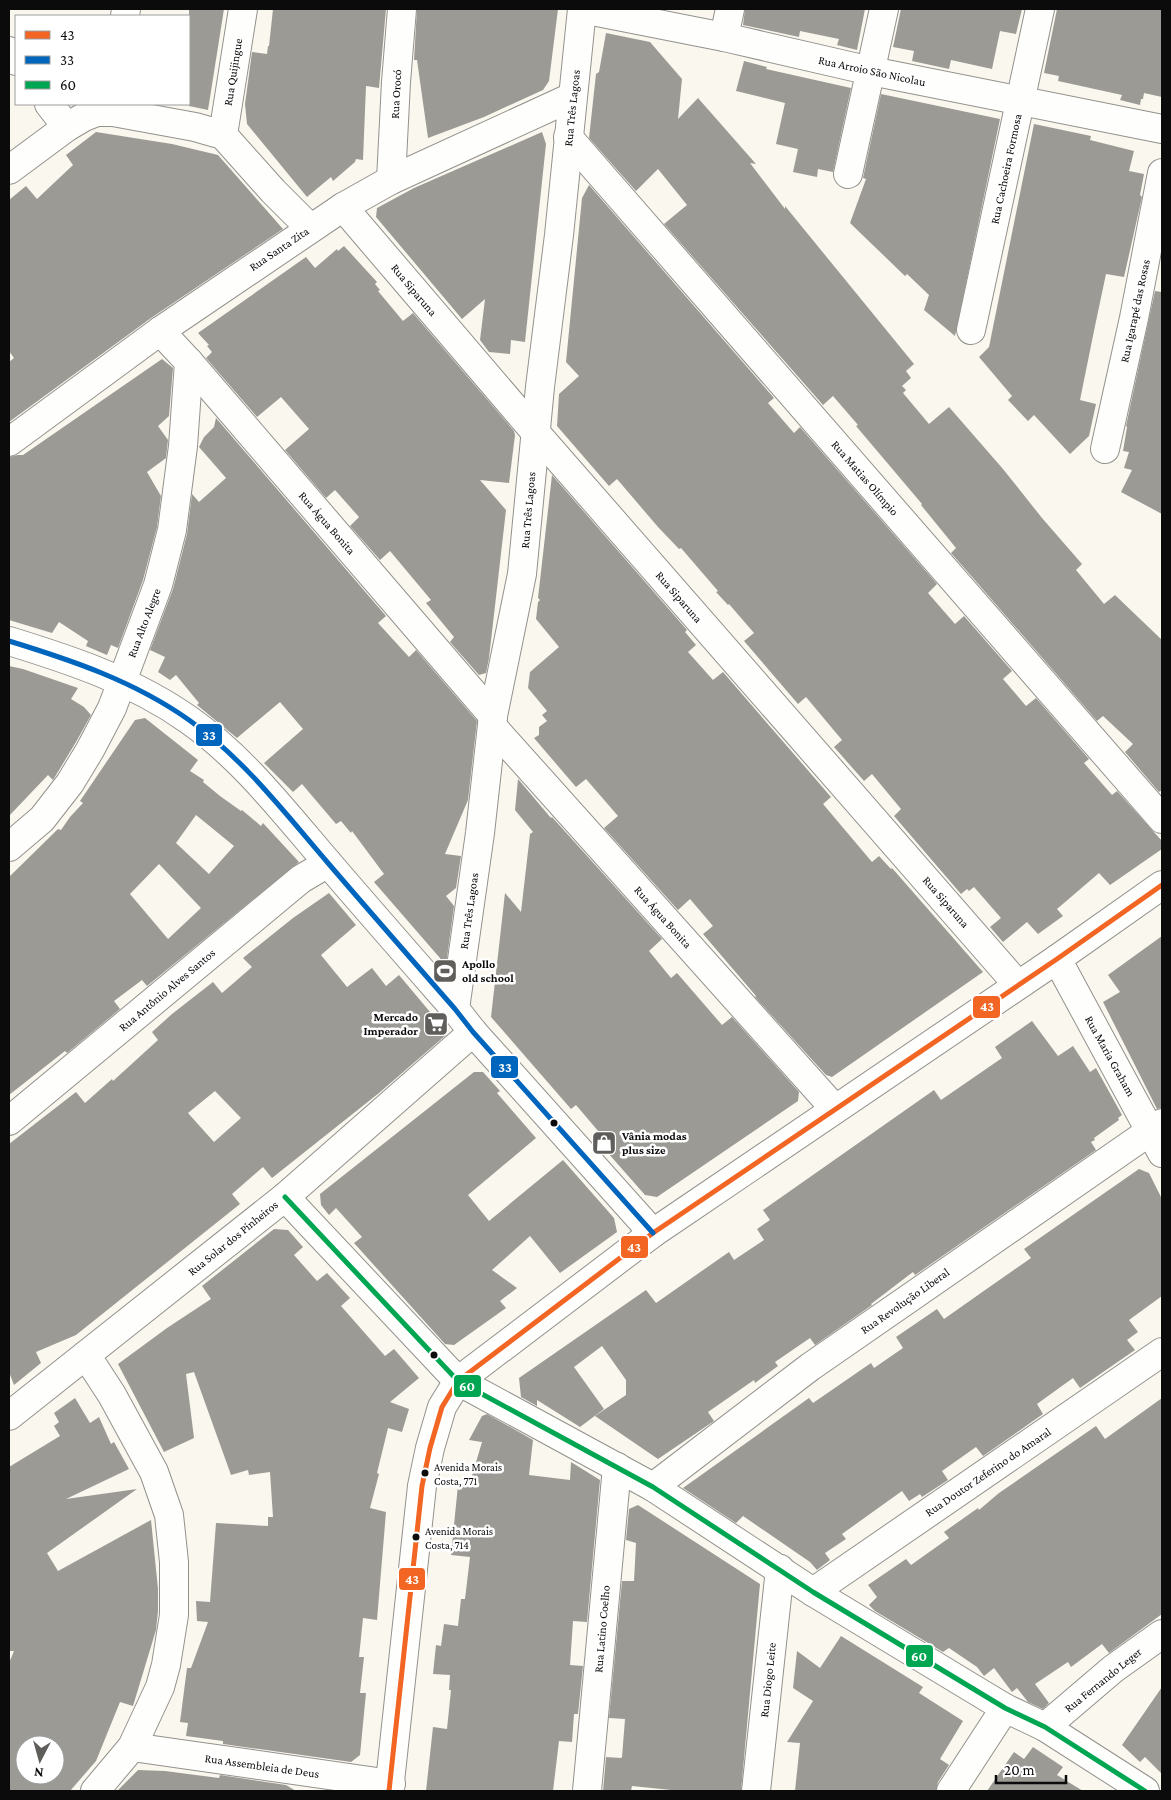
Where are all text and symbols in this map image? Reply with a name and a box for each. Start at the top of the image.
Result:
legend [15,15,190,105]
text: 43 [60,27,75,43]
street label: Rua Quijingue [221,37,245,107]
text: 33 [60,52,74,68]
street label: Rua Arroio São Nicolau [817,53,928,89]
street label: Rua Orocó [388,69,404,119]
street label: Rua Três Lagoas [561,69,583,147]
text: 60 [60,77,76,93]
street label: Rua Cachoeira Formosa [987,112,1025,225]
street label: Rua Santa Zita [247,224,312,274]
street label: Rua Igarapé das Rosas [1117,258,1153,364]
street label: Rua Siparuna [388,261,440,319]
street label: Rua Matias Olímpio [828,437,902,519]
street label: Rua Três Lagoas [518,471,538,549]
street label: Rua Água Bonita [296,489,358,558]
street label: Rua Siparuna [653,568,706,626]
street label: Rua Alto Alegre [124,586,164,660]
line badge: 33 [195,723,223,747]
text: 33 [202,727,216,743]
street label: Rua Três Lagoas [457,872,481,950]
street label: Rua Siparuna [920,873,973,931]
street label: Rua Água Bonita [631,883,695,951]
street label: Rua Antônio Alves Santos [116,945,218,1034]
place label: Apollo old school [461,957,514,985]
sports icon: Apollo old school [432,958,458,984]
line badge: 43 [972,995,1001,1019]
text: 43 [980,998,994,1014]
place label: Mercado Imperador [364,1010,418,1038]
supermarket icon: Mercado Imperador [423,1011,449,1037]
street label: Rua Maria Graham [1082,1013,1138,1099]
line badge: 33 [490,1055,519,1079]
text: 33 [498,1059,512,1075]
unlabelled marker [549,1118,559,1128]
place label: Vânia modas plus size [621,1129,687,1157]
shop icon: Vânia modas plus size [591,1130,617,1156]
street label: Rua Solar dos Pinheiros [185,1197,281,1279]
line badge: 43 [620,1235,649,1259]
text: 43 [627,1239,641,1255]
street label: Rua Revolução Liberal [858,1265,952,1337]
unlabelled marker [429,1350,439,1360]
line badge: 60 [453,1374,482,1398]
text: 60 [459,1378,475,1394]
street label: Rua Doutor Zeferino do Amaral [922,1425,1054,1519]
place label: Avenida Morais Costa, 771 [434,1461,502,1488]
marker: Avenida Morais Costa, 771 [420,1468,430,1478]
place label: Avenida Morais Costa, 714 [425,1525,493,1552]
marker: Avenida Morais Costa, 714 [411,1532,421,1542]
line badge: 43 [398,1567,426,1591]
text: 43 [405,1571,419,1587]
street label: Rua Latino Coelho [591,1585,613,1673]
street label: Rua Diogo Leite [757,1642,779,1718]
line badge: 60 [905,1644,934,1668]
street label: Rua Fernando Leger [1062,1644,1145,1715]
text: 60 [911,1648,927,1664]
north arrow [15,1735,65,1785]
street label: Rua Assembleia de Deus [204,1751,320,1781]
scale bar [996,1752,1066,1784]
text: 20 m [1004,1762,1035,1778]
text: N [33,1764,44,1781]

